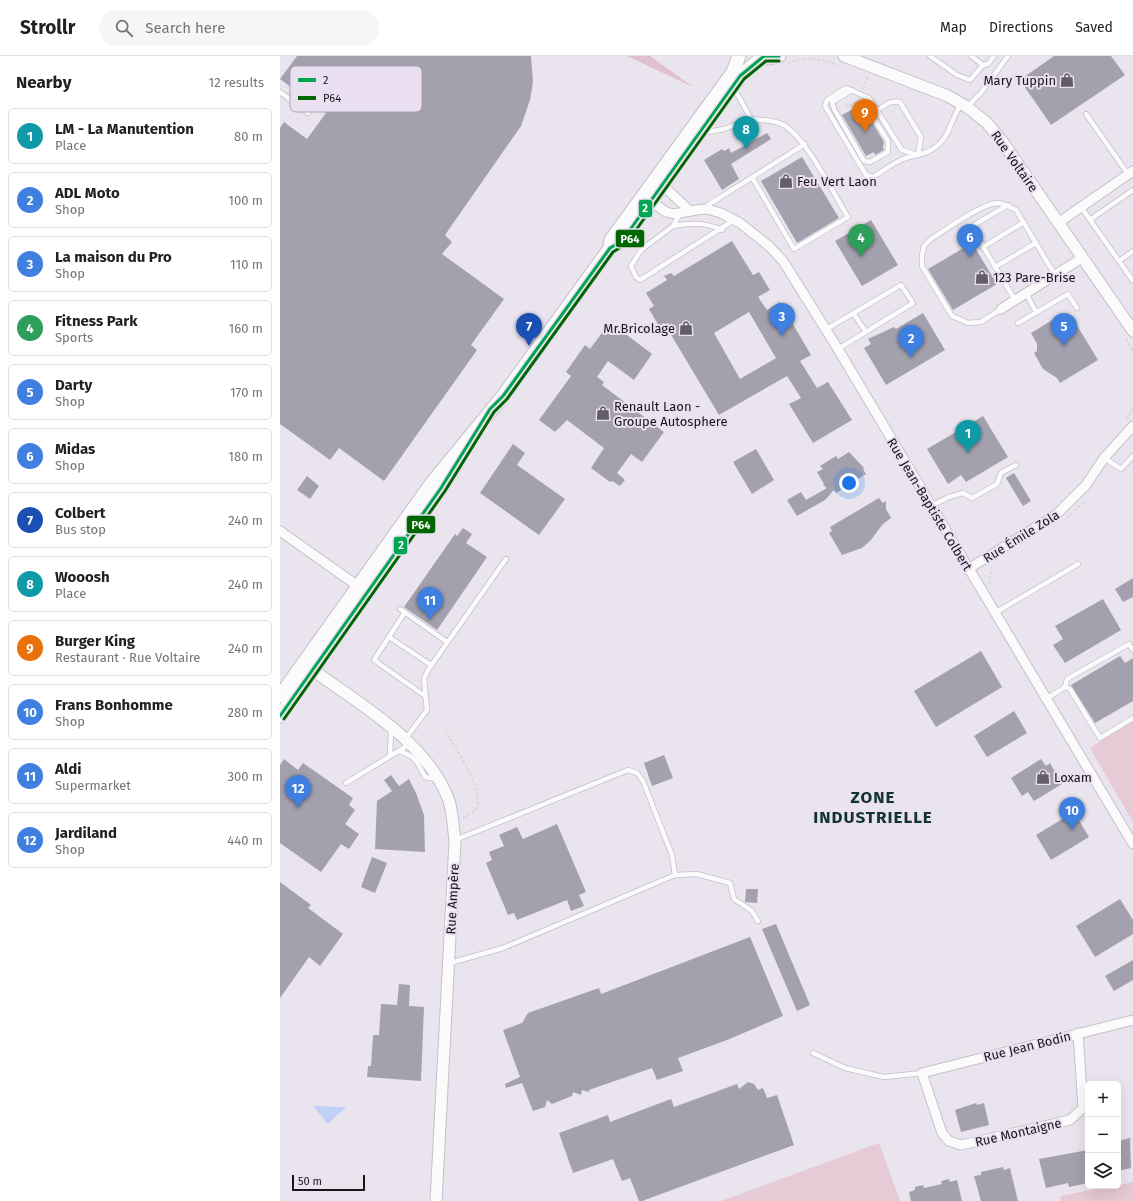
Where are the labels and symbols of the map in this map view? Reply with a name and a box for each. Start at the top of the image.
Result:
legend [290,66,422,112]
shop icon: Mary Tuppin [1059,72,1075,88]
place label: Mary Tuppin [983,73,1056,88]
text: 2 [323,74,328,87]
text: P64 [323,92,341,105]
pin: 9 [852,99,878,132]
pin: 8 [733,116,759,149]
street label: Rue Voltaire [988,128,1041,195]
shop icon: Feu Vert Laon [778,173,794,189]
place label: Feu Vert Laon [797,174,877,189]
line badge: 2 [638,199,653,218]
text: 2 [642,202,648,215]
pin: 4 [848,224,874,257]
pin: 6 [957,224,983,257]
line badge: P64 [615,229,645,248]
text: P64 [621,233,639,246]
shop icon: 123 Pare-Brise [974,269,990,285]
place label: 123 Pare-Brise [993,270,1076,285]
pin: 3 [769,303,795,336]
pin: 7 [516,313,542,346]
pin: 5 [1051,313,1077,346]
shop icon: Mr.Bricolage [678,320,694,336]
place label: Mr.Bricolage [603,321,675,336]
pin: 2 [898,325,924,358]
place label: Renault Laon - Groupe Autosphere [614,399,728,429]
shop icon: Renault Laon - Groupe Autosphere [595,405,611,421]
pin: 1 [955,420,981,453]
street label: Rue Jean-Baptiste Colbert [884,435,975,573]
your location [839,473,859,493]
street label: Rue Émile Zola [980,507,1062,566]
line badge: P64 [406,515,436,534]
text: P64 [412,519,430,532]
line badge: 2 [393,536,408,555]
text: 2 [398,539,404,552]
pin: 11 [417,587,443,620]
shop icon: Loxam [1035,769,1051,785]
place label: Loxam [1054,770,1092,785]
pin: 12 [285,775,311,808]
district label: ZONE INDUSTRIELLE [813,787,933,828]
pin: 10 [1059,797,1085,830]
street label: Rue Ampère [443,863,462,935]
street label: Rue Jean Bodin [982,1028,1072,1065]
street label: Rue Montaigne [974,1115,1063,1150]
scale bar [292,1173,365,1192]

